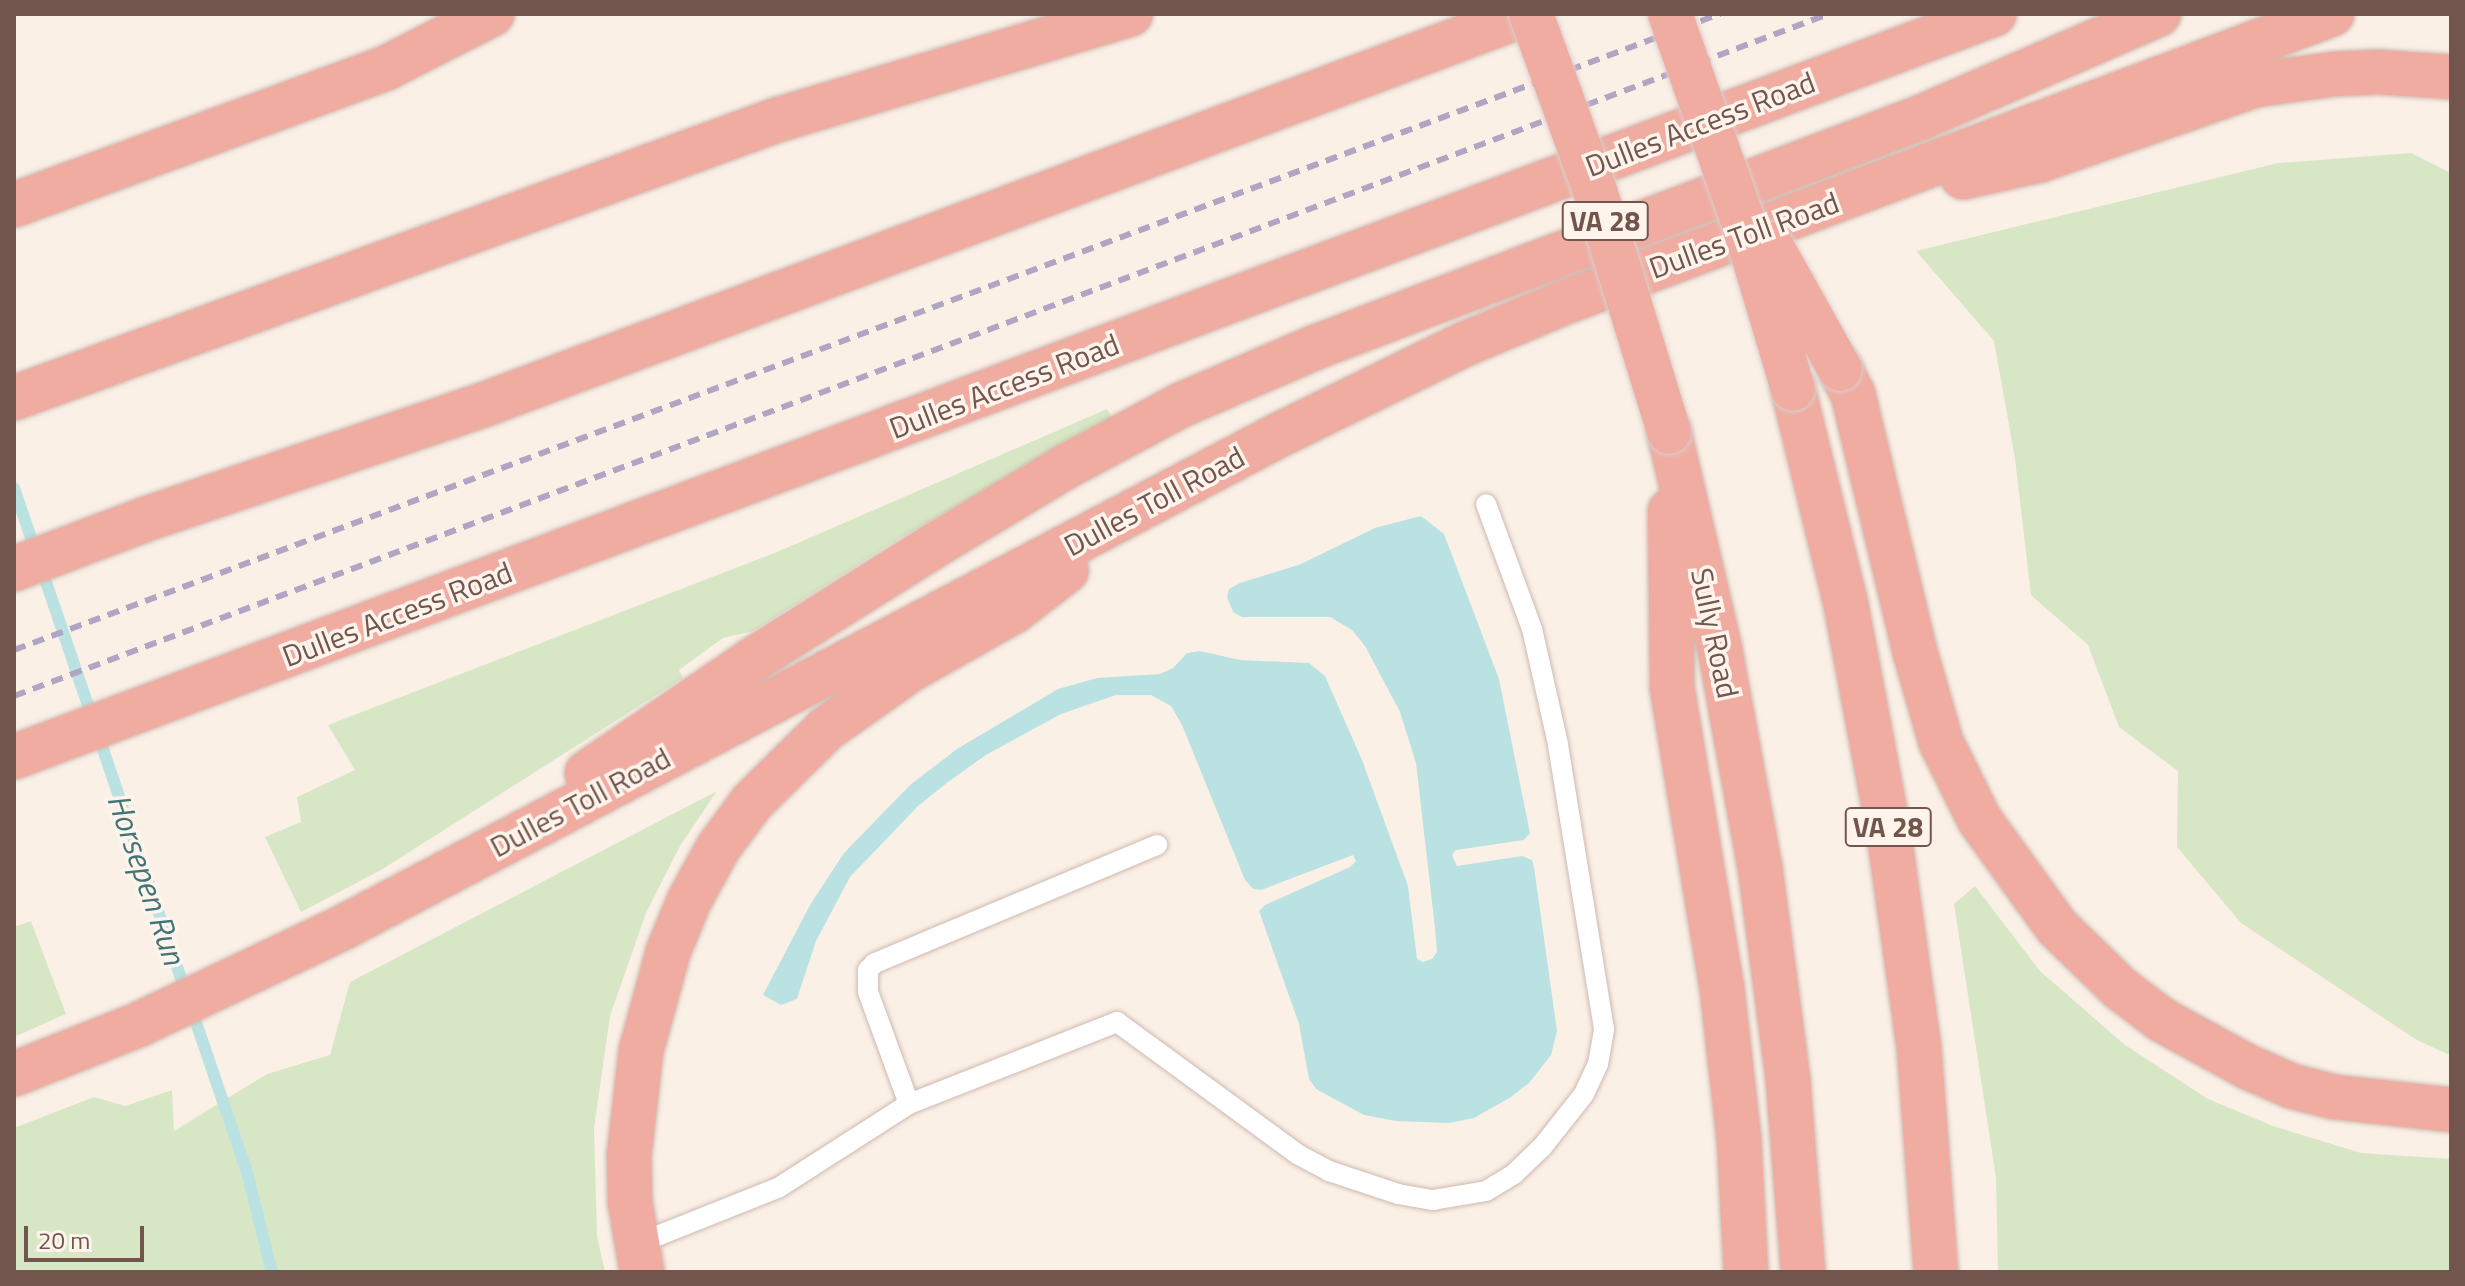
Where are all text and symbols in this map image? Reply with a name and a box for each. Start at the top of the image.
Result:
street label: Dulles Access Road [1580,64,1820,184]
street label: Dulles Toll Road [1644,184,1844,286]
road number: VA 28 [1561,197,1649,245]
street label: Dulles Access Road [884,326,1124,446]
street label: Dulles Toll Road [1058,438,1250,564]
street label: Dulles Access Road [277,554,517,674]
street label: Sully Road [1684,565,1746,701]
street label: Dulles Toll Road [484,739,676,865]
water label: Horsepen Run [100,789,194,969]
road number: VA 28 [1844,803,1932,851]
scale bar [28,1210,148,1260]
text: 20 m [38,1222,90,1258]

